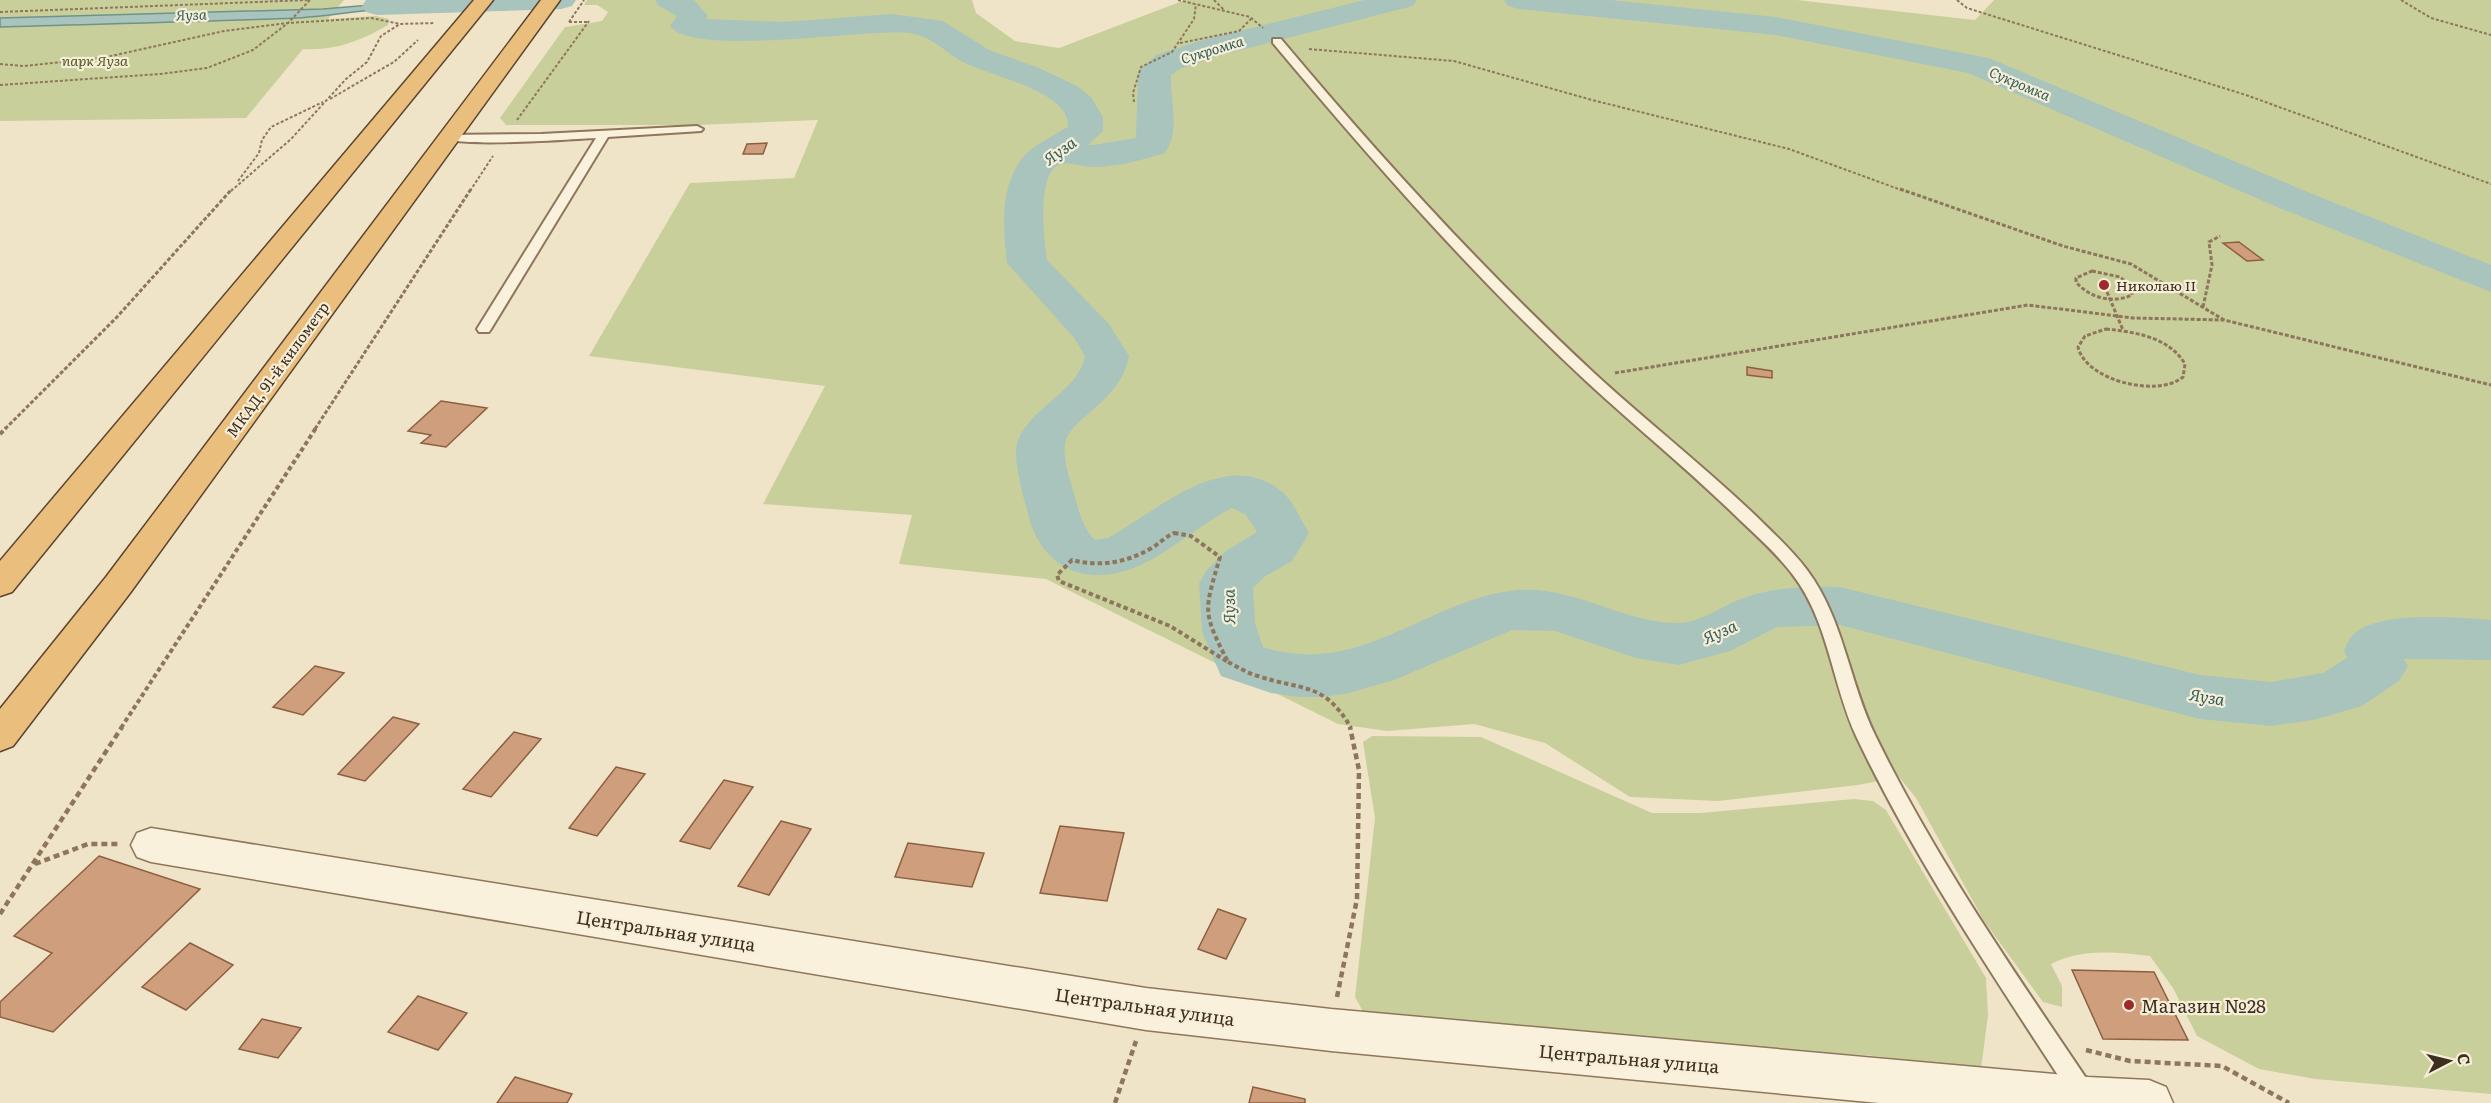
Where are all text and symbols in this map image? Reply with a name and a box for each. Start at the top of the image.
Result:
water label: Яуза [175,3,207,25]
water label: Сукромка [1178,30,1246,68]
park label: парк Яуза [62,50,128,70]
water label: Сукромка [1986,61,2054,105]
water label: Яуза [1037,129,1081,170]
place label: Николаю II [2116,275,2196,295]
marker: Николаю II [2097,278,2111,292]
street label: МКАД, 91-й километр [220,296,334,442]
water label: Яуза [1216,588,1240,625]
water label: Яуза [1698,612,1741,649]
water label: Яуза [2187,681,2227,711]
street label: Центральная улица [574,902,758,958]
street label: Центральная улица [1053,980,1237,1032]
place label: Магазин №28 [2141,992,2266,1019]
marker: Магазин №28 [2122,998,2136,1012]
north arrow [2419,1031,2479,1091]
street label: Центральная улица [1538,1037,1721,1079]
text: С [2452,1052,2477,1066]

